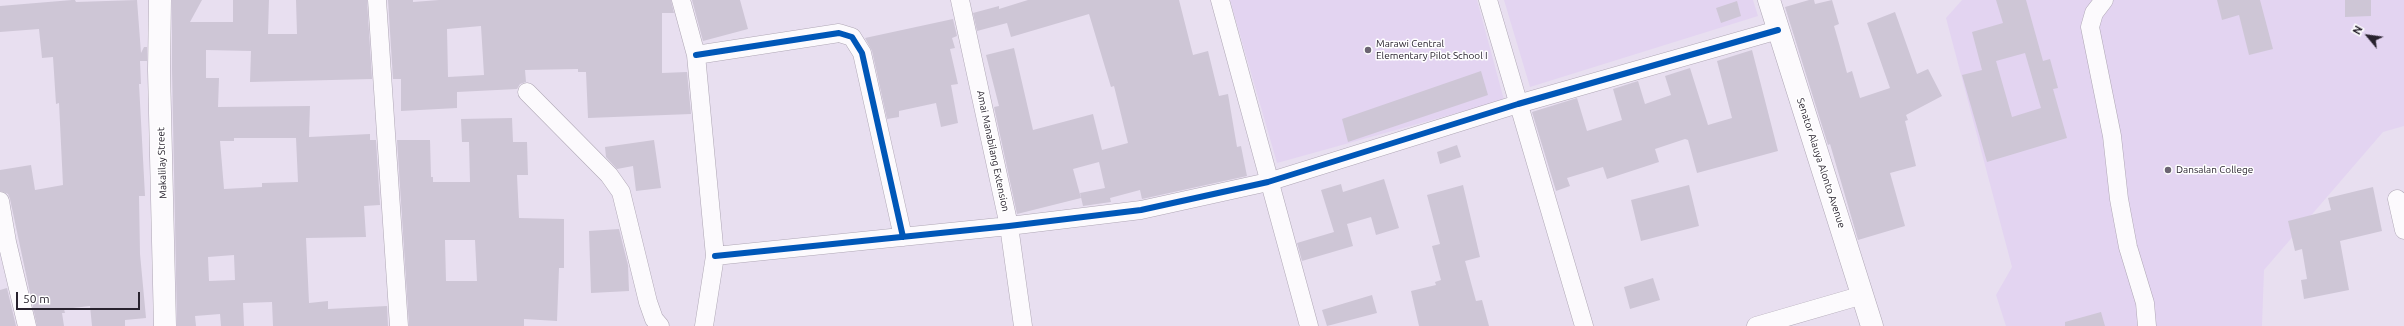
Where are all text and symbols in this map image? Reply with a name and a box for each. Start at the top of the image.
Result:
north arrow [2348,16,2388,56]
text: N [2350,24,2365,37]
place label: Marawi Central Elementary Pilot School I [1376,38,1488,62]
marker: Marawi Central Elementary Pilot School I [1363,45,1373,55]
street label: Amai Manabilang Extension [974,89,1012,213]
street label: Senator Alauya Alonto Avenue [1794,96,1848,230]
street label: Makalilay Street [155,127,169,199]
place label: Dansalan College [2176,164,2253,176]
marker: Dansalan College [2163,165,2173,175]
scale bar [18,284,142,310]
text: 50 m [23,292,50,305]

